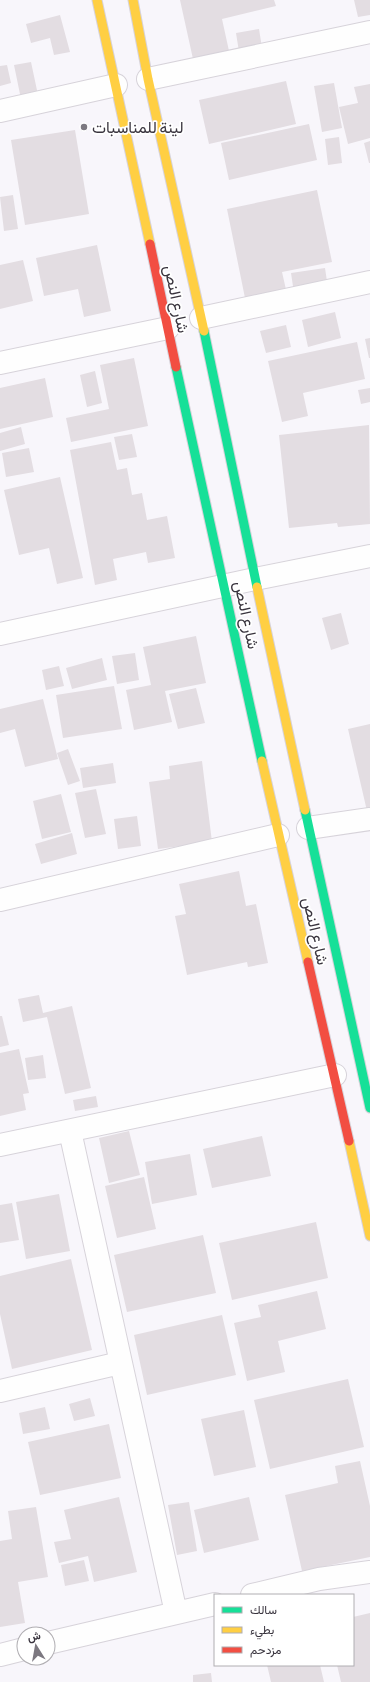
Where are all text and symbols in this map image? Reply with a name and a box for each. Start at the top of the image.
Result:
place label: لينة للمناسبات [92,120,184,137]
marker: لينة للمناسبات [79,122,89,132]
street label: شارع النص [158,264,191,335]
street label: شارع النص [228,580,261,651]
street label: شارع النص [297,896,331,967]
legend [214,1594,354,1666]
text: سالك [250,1604,277,1616]
text: بطيء [250,1624,274,1640]
north arrow [16,1626,56,1666]
text: ش [27,1630,42,1644]
text: مزدحم [250,1644,281,1658]

